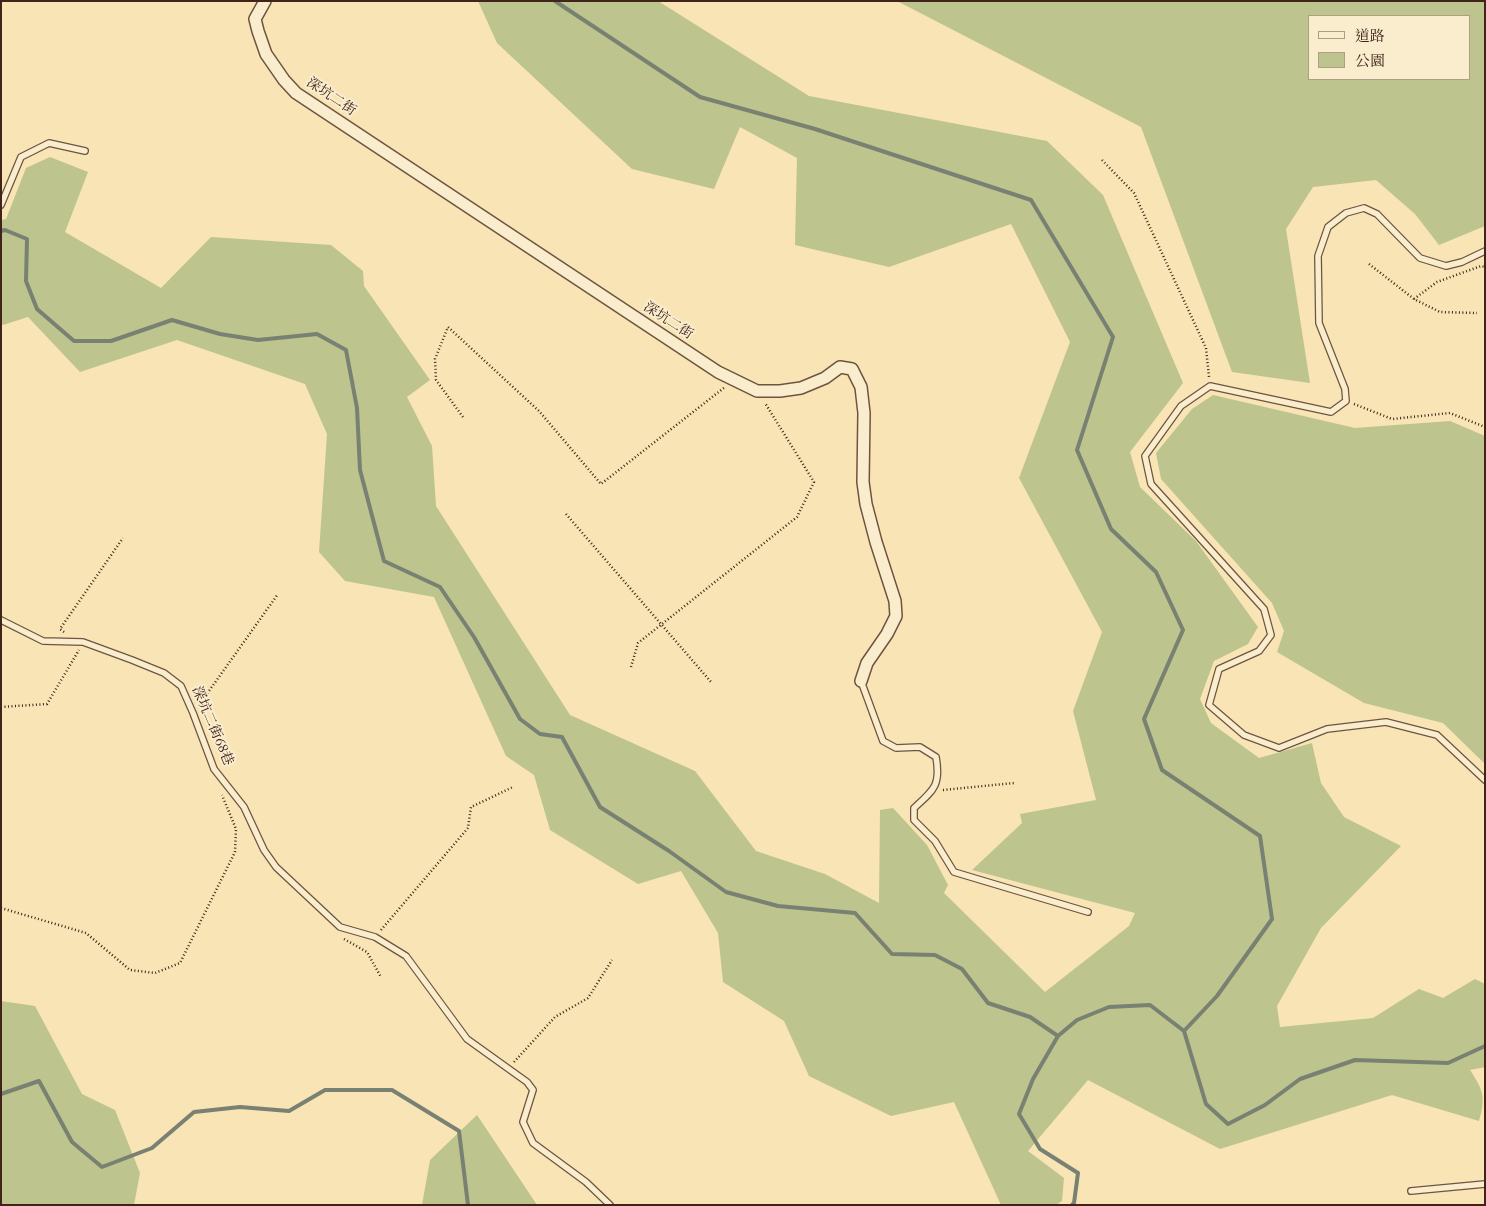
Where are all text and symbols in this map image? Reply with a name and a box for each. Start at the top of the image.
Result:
legend [1308,15,1471,80]
text: 道路 [1355,27,1385,45]
text: 公園 [1355,52,1385,70]
street label: 深坑二街 [303,74,359,120]
street label: 深坑二街 [640,299,696,343]
street label: 深坑二街68巷 [188,684,236,768]

